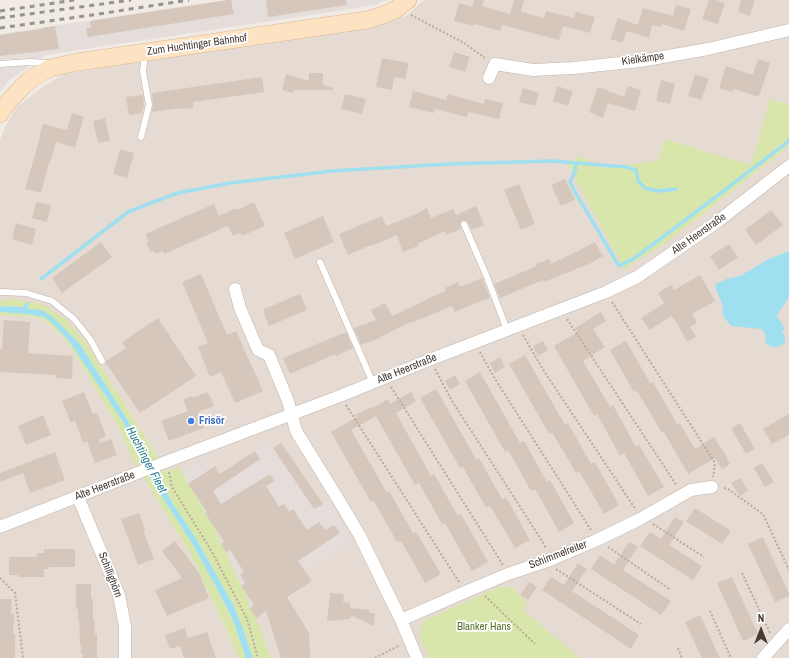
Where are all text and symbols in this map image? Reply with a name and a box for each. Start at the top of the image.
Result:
street label: Zum Huchtinger Bahnhof [146,31,248,59]
street label: Kielkämpe [621,49,665,69]
street label: Alte Heerstraße [669,210,729,258]
street label: Alte Heerstraße [375,351,439,387]
place label: Frisör [199,414,225,428]
marker: Frisör [186,416,196,426]
water label: Huchtinger Fleet [123,425,169,495]
street label: Alte Heerstraße [73,469,137,503]
street label: Schimmelreiter [527,538,589,572]
street label: Schillighörn [95,550,125,600]
north arrow [741,610,781,650]
text: N [758,611,764,625]
park label: Blanker Hans [457,620,511,634]

